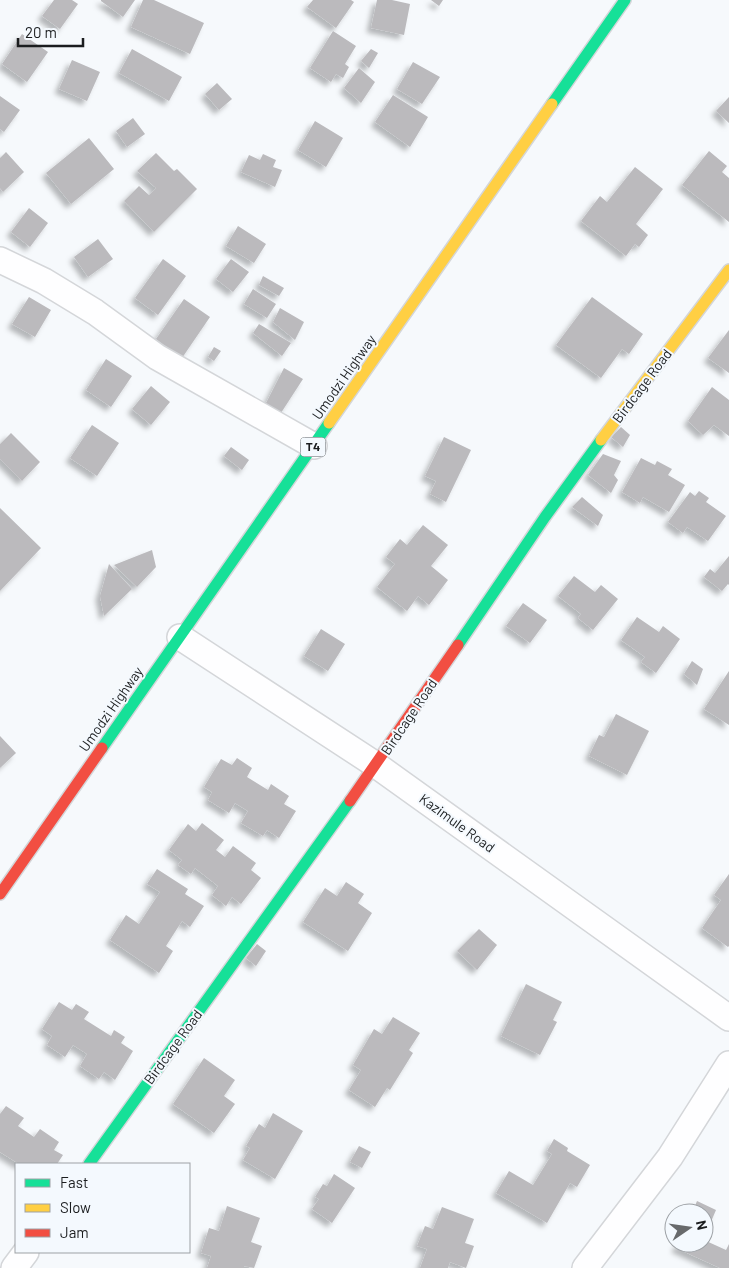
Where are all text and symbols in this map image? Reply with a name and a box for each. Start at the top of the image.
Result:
scale bar [18,15,82,47]
text: 20 m [25,23,57,41]
street label: Umodzi Highway [308,331,379,422]
street label: Birdcage Road [608,345,675,426]
road number: T4 [300,438,326,457]
street label: Umodzi Highway [75,663,146,754]
street label: Birdcage Road [377,675,440,758]
street label: Kazimule Road [416,790,498,856]
street label: Birdcage Road [140,1006,205,1087]
legend [15,1163,190,1253]
text: Fast [60,1173,88,1191]
text: Slow [60,1198,91,1216]
north arrow [664,1203,714,1253]
text: N [693,1219,711,1231]
text: Jam [60,1223,89,1241]

